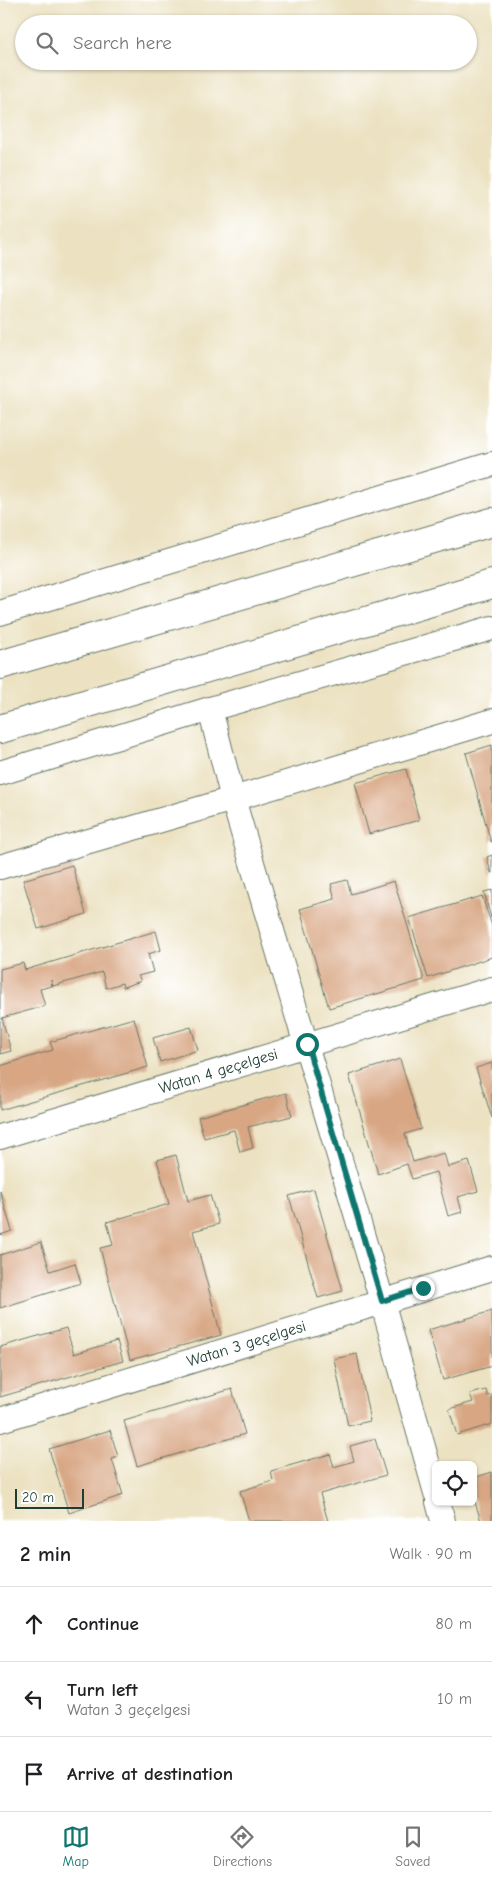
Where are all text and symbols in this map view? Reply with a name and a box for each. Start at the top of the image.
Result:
search box [15,15,477,70]
icon: search [33,29,61,57]
text: Search here [73,32,172,54]
route start [296,1033,319,1056]
street label: Watan 4 geçelgesi [157,1045,280,1098]
route end [412,1277,435,1300]
street label: Watan 3 geçelgesi [185,1317,308,1371]
map controls [432,1461,477,1506]
button: locate [432,1461,477,1506]
scale bar [15,1486,84,1509]
text: 20 m [22,1489,54,1506]
text: 2 min [20,1542,71,1566]
text: Walk · 90 m [389,1545,472,1563]
icon: ahead [20,1610,48,1638]
text: Continue [67,1613,139,1635]
text: 80 m [435,1615,472,1633]
text: Turn left [67,1679,138,1701]
icon: left [20,1685,48,1713]
text: 10 m [437,1690,472,1708]
text: Watan 3 geçelgesi [67,1701,191,1719]
icon: arrive [20,1760,48,1788]
text: Arrive at destination [67,1763,233,1785]
tab: Map [62,1823,90,1870]
tab: Directions [213,1823,272,1870]
tab: Saved [395,1823,430,1870]

